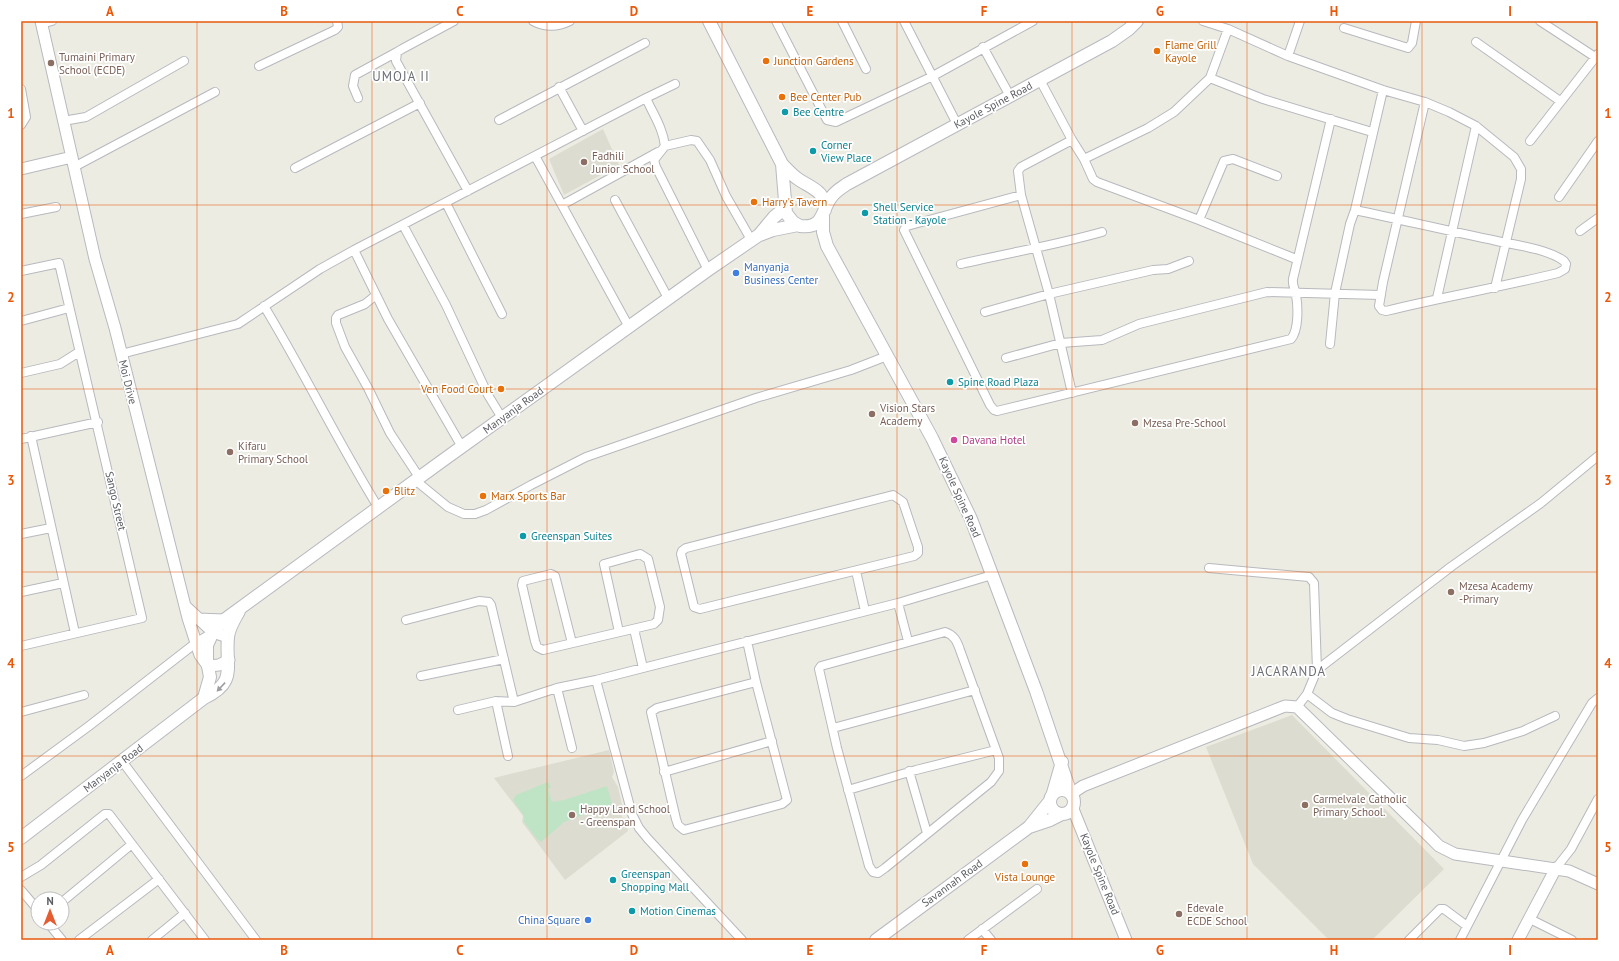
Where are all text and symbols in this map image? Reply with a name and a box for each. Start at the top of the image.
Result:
text: A [106,3,114,20]
text: B [280,3,288,20]
text: C [456,3,464,20]
text: D [630,3,638,20]
text: E [807,3,814,20]
text: F [981,3,988,20]
text: G [1156,3,1164,20]
text: H [1330,3,1338,20]
text: I [1508,3,1512,20]
place label: Flame Grill Kayole [1165,38,1217,65]
marker: Flame Grill Kayole [1152,46,1162,56]
place label: Tumaini Primary School (ECDE) [59,50,136,77]
place label: Junction Gardens [773,54,854,68]
marker: Junction Gardens [761,56,771,66]
marker: Tumaini Primary School (ECDE) [46,58,56,68]
district label: UMOJA II [372,68,430,85]
street label: Kayole Spine Road [951,78,1035,132]
place label: Bee Center Pub [790,90,861,104]
marker: Bee Center Pub [777,92,787,102]
text: 1 [7,105,15,122]
place label: Bee Centre [793,105,844,119]
text: 1 [1604,105,1612,122]
marker: Bee Centre [780,107,790,117]
place label: Corner View Place [820,138,872,165]
marker: Corner View Place [808,146,818,156]
place label: Fadhili Junior School [591,149,655,176]
marker: Fadhili Junior School [579,157,589,167]
place label: Harry's Tavern [762,195,827,209]
marker: Harry's Tavern [749,197,759,207]
place label: Shell Service Station - Kayole [873,200,947,227]
marker: Shell Service Station - Kayole [860,208,870,218]
place label: Manyanja Business Center [744,260,818,287]
marker: Manyanja Business Center [731,268,741,278]
text: 2 [7,289,15,306]
text: 2 [1604,289,1612,306]
street label: Moi Drive [116,358,140,406]
place label: Spine Road Plaza [958,375,1039,389]
marker: Spine Road Plaza [945,377,955,387]
place label: Ven Food Court [420,382,493,396]
street label: Manyanja Road [480,383,546,437]
marker: Ven Food Court [496,384,506,394]
place label: Vision Stars Academy [879,401,935,428]
marker: Vision Stars Academy [867,409,877,419]
place label: Mzesa Pre-School [1143,416,1227,430]
marker: Mzesa Pre-School [1130,418,1140,428]
place label: Davana Hotel [962,433,1026,447]
marker: Davana Hotel [949,435,959,445]
place label: Kifaru Primary School [238,439,309,466]
marker: Kifaru Primary School [225,447,235,457]
street label: Kayole Spine Road [936,454,984,540]
street label: Sango Street [102,470,130,532]
text: 3 [7,472,15,489]
text: 3 [1604,472,1612,489]
place label: Blitz [394,484,415,498]
marker: Blitz [381,486,391,496]
place label: Marx Sports Bar [491,489,566,503]
marker: Marx Sports Bar [478,491,488,501]
place label: Greenspan Suites [531,529,612,543]
marker: Greenspan Suites [518,531,528,541]
place label: Mzesa Academy -Primary [1459,579,1534,606]
marker: Mzesa Academy -Primary [1446,587,1456,597]
text: 4 [7,655,15,672]
text: 4 [1604,655,1612,672]
district label: JACARANDA [1251,663,1326,680]
one-way arrow [217,682,226,692]
street label: Manyanja Road [80,741,146,795]
place label: Carmelvale Catholic Primary School. [1313,792,1407,819]
marker: Carmelvale Catholic Primary School. [1300,800,1310,810]
place label: Happy Land School - Greenspan [580,802,671,829]
marker: Happy Land School - Greenspan [567,810,577,820]
street label: Kayole Spine Road [1077,831,1123,917]
text: 5 [7,839,15,856]
text: 5 [1604,839,1612,856]
street label: Savannah Road [919,856,985,910]
marker: Vista Lounge [1020,859,1030,869]
place label: Greenspan Shopping Mall [621,867,690,894]
place label: Vista Lounge [994,870,1056,884]
marker: Greenspan Shopping Mall [608,875,618,885]
north arrow [30,891,70,931]
text: N [46,894,54,908]
place label: Edevale ECDE School [1187,901,1248,928]
place label: Motion Cinemas [640,904,716,918]
marker: Motion Cinemas [627,906,637,916]
marker: Edevale ECDE School [1174,909,1184,919]
place label: China Square [518,913,580,927]
marker: China Square [583,915,593,925]
text: A [106,942,114,959]
text: B [280,942,288,959]
text: C [456,942,464,959]
text: D [630,942,638,959]
text: E [807,942,814,959]
text: F [981,942,988,959]
text: G [1156,942,1164,959]
text: H [1330,942,1338,959]
text: I [1508,942,1512,959]

